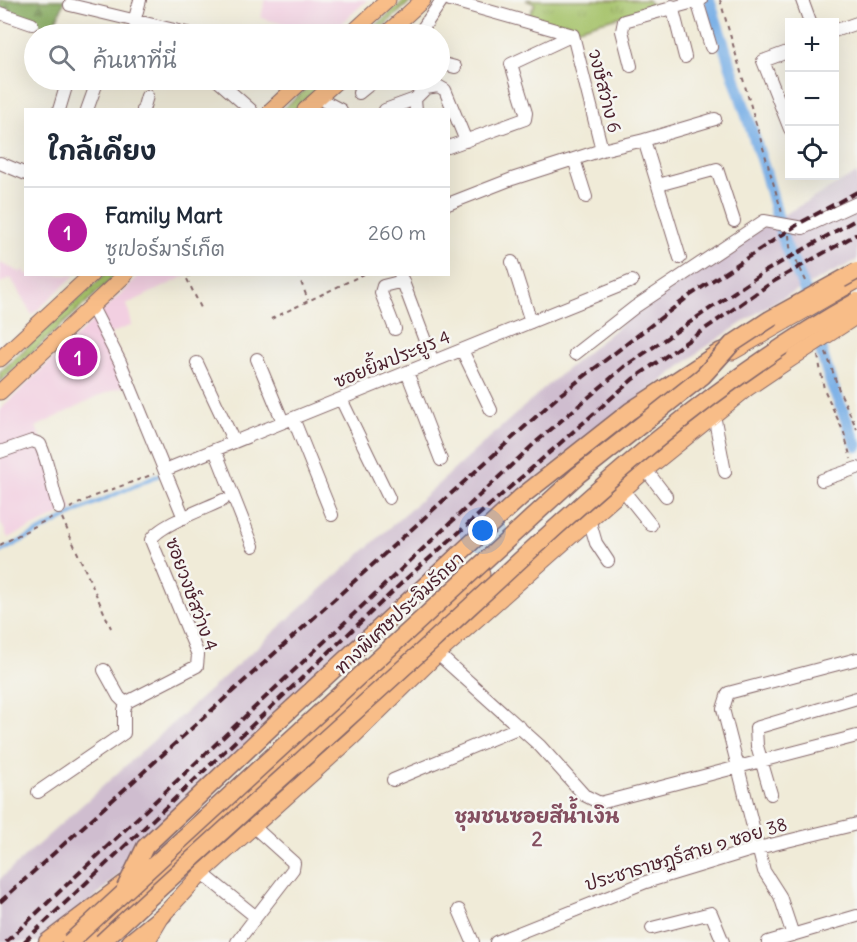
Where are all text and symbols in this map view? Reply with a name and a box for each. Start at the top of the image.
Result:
map controls [785,18,839,180]
button: + [785,18,839,72]
search box [24,24,450,90]
icon: search [45,41,78,74]
text: ค้นหาที่นี่ [93,46,177,74]
street label: วงษ์สว่าง 6 [584,47,627,135]
button: − [785,72,839,126]
button: locate [785,126,839,180]
text: ใกล้เคียง [48,134,156,167]
text: Family Mart [105,201,223,229]
text: 1 [64,220,71,245]
text: 260 m [368,220,426,245]
text: ซูเปอร์มาร์เก็ต [105,236,225,261]
street label: ซอยยิ้มประยูร 4 [329,321,455,396]
pin: 1 [58,334,98,380]
your location [468,516,497,545]
street label: ซอยวงษ์สว่าง 4 [161,534,224,654]
street label: ทางพิเศษประจิมรัถยา [330,547,468,679]
district label: ชุมชนซอยสีน้ำเงิน 2 [455,796,620,851]
street label: ประชาราษฎร์สาย ๑ ซอย 38 [582,811,790,897]

